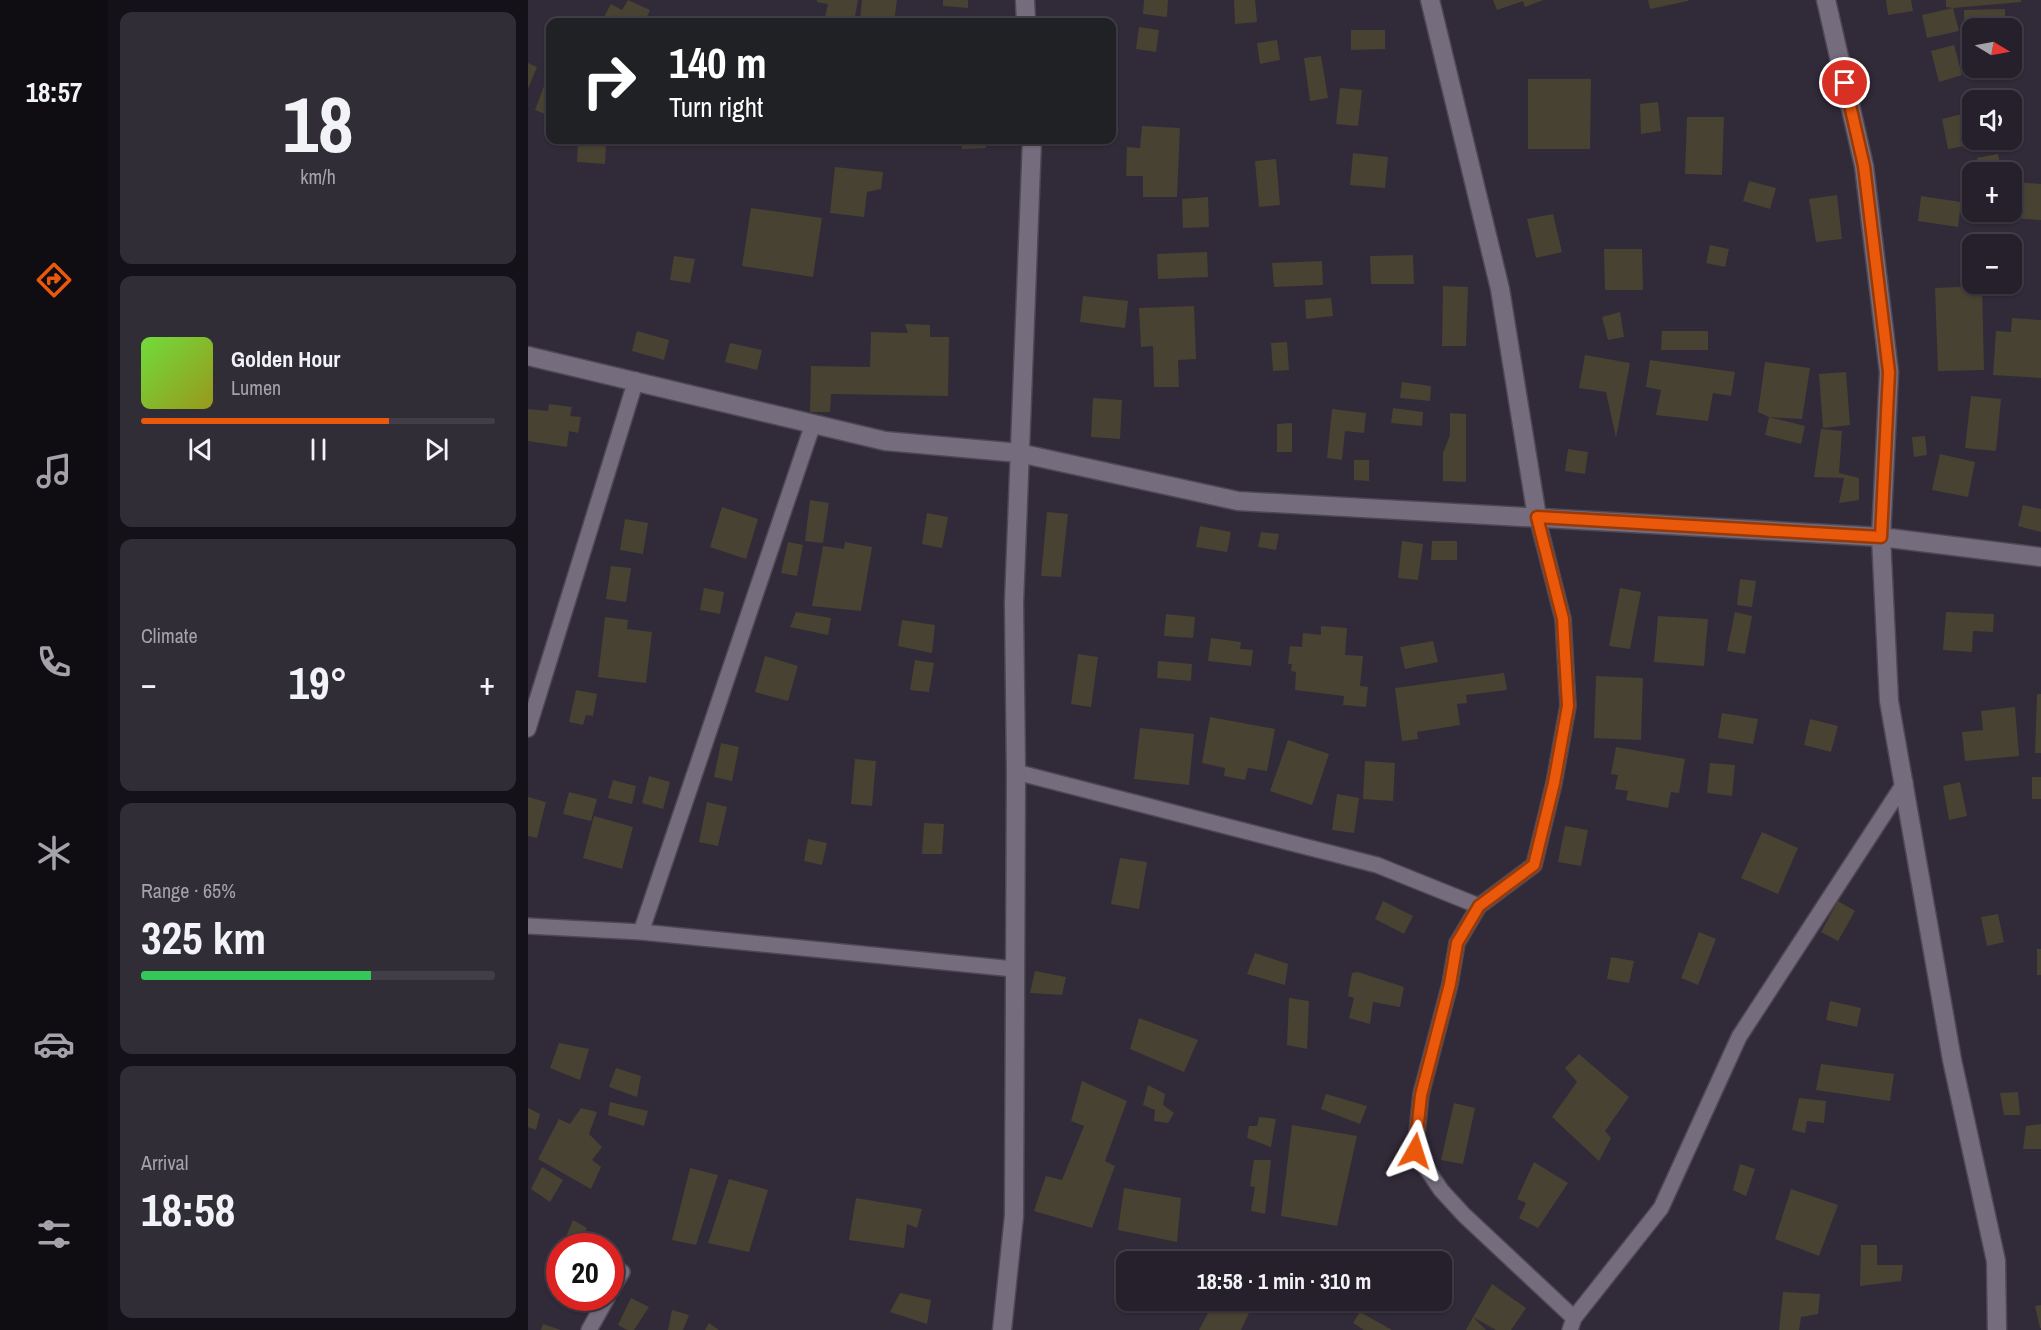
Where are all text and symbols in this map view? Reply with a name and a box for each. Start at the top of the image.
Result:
north arrow [1962,18,2022,78]
map controls [1962,18,2022,294]
text: 140 m [669,35,767,91]
icon: right [570,42,648,120]
pin [1819,57,1870,108]
icon: arrive [1828,66,1861,99]
text: 18 [282,71,354,176]
text: 18:57 [26,74,82,110]
text: Turn right [669,89,763,125]
button: sound [1962,90,2022,150]
button: + [1962,162,2022,222]
text: km/h [300,163,336,190]
button: − [1962,234,2022,294]
icon: directions [33,259,75,301]
text: Golden Hour [231,344,340,374]
text: Lumen [231,374,281,401]
icon: previous [184,433,217,466]
icon: pause [302,433,335,466]
icon: next [420,433,453,466]
icon: music [33,450,75,492]
text: Climate [141,622,198,649]
icon: phone [33,641,75,683]
text: 19° [288,652,348,713]
text: − [141,661,157,705]
text: + [479,661,495,705]
icon: climate [33,832,75,874]
text: Range · 65% [141,877,236,904]
text: 325 km [141,907,266,968]
icon: car [33,1023,75,1065]
position arrow [1383,1119,1447,1183]
text: Arrival [141,1149,188,1176]
text: 18:58 [141,1179,235,1240]
icon: filters [33,1213,75,1255]
speed limit sign: 20 [546,1233,624,1311]
text: 18:58 · 1 min · 310 m [1197,1266,1371,1296]

